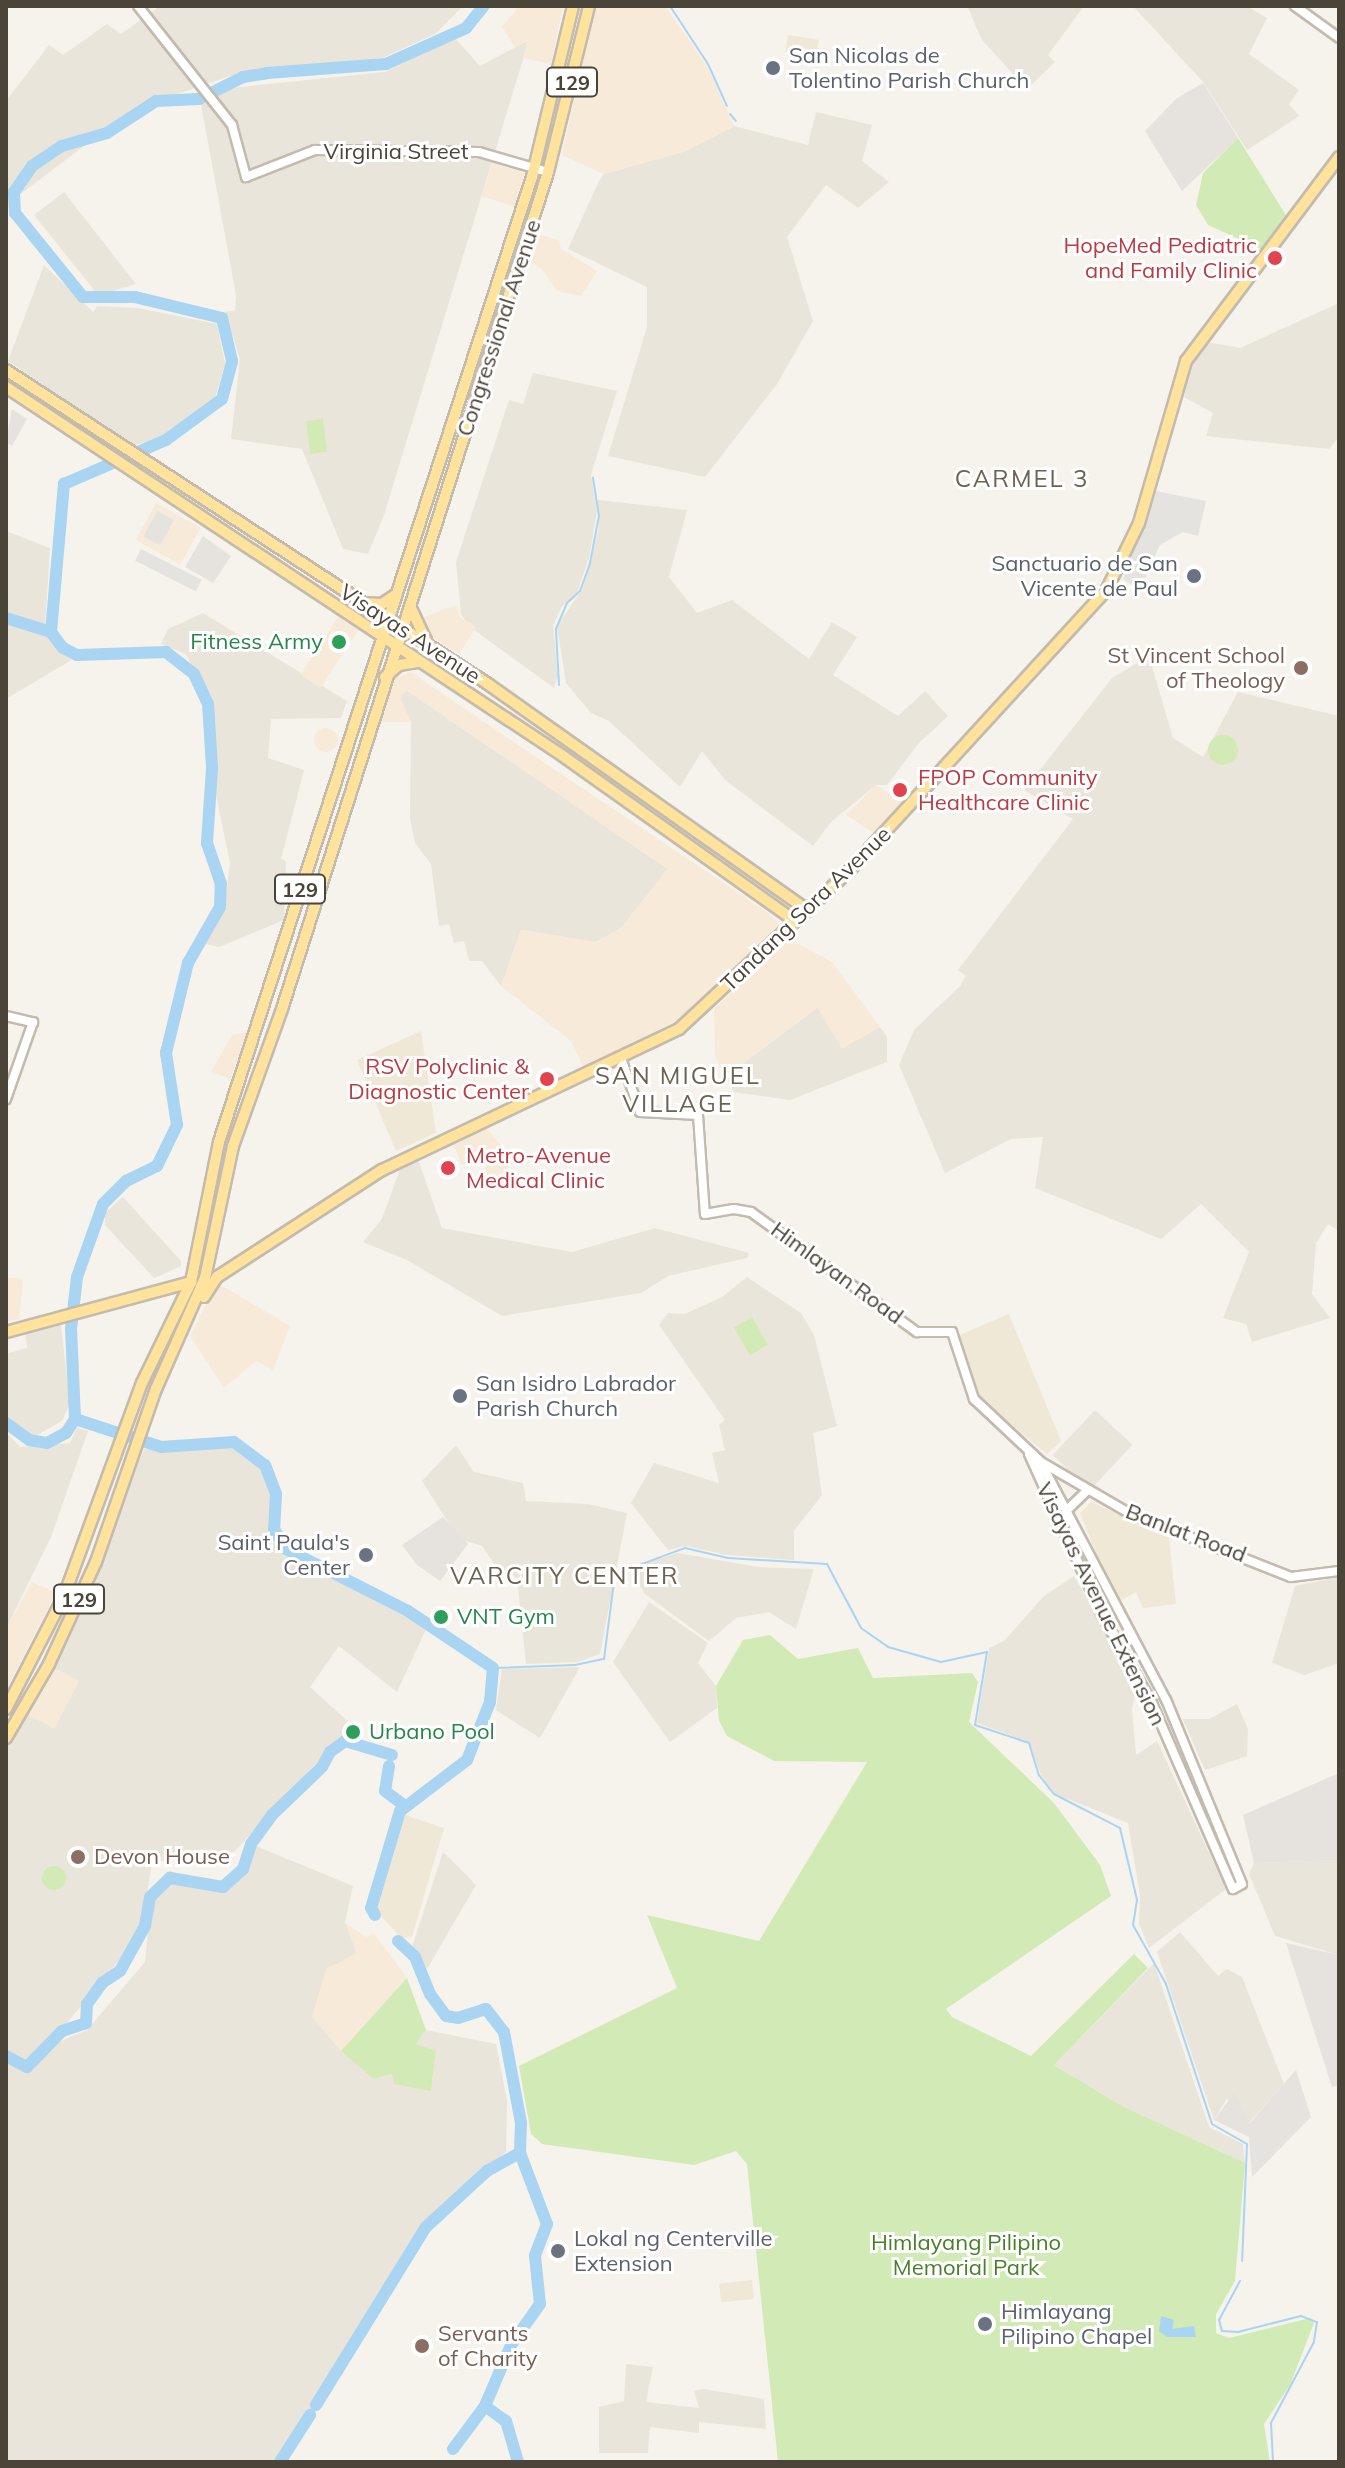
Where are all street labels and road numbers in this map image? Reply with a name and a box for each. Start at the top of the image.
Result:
road number: 129 [546,66,598,98]
street label: Virginia Street [324,139,468,165]
street label: Congressional Avenue [452,216,546,440]
street label: Visayas Avenue [335,579,485,689]
street label: Tandang Sora Avenue [716,821,896,997]
road number: 129 [274,873,326,905]
street label: Himlayan Road [766,1216,908,1330]
street label: Visayas Avenue Extension [1031,1478,1171,1730]
street label: Banlat Road [1122,1498,1250,1568]
road number: 129 [53,1583,105,1615]

